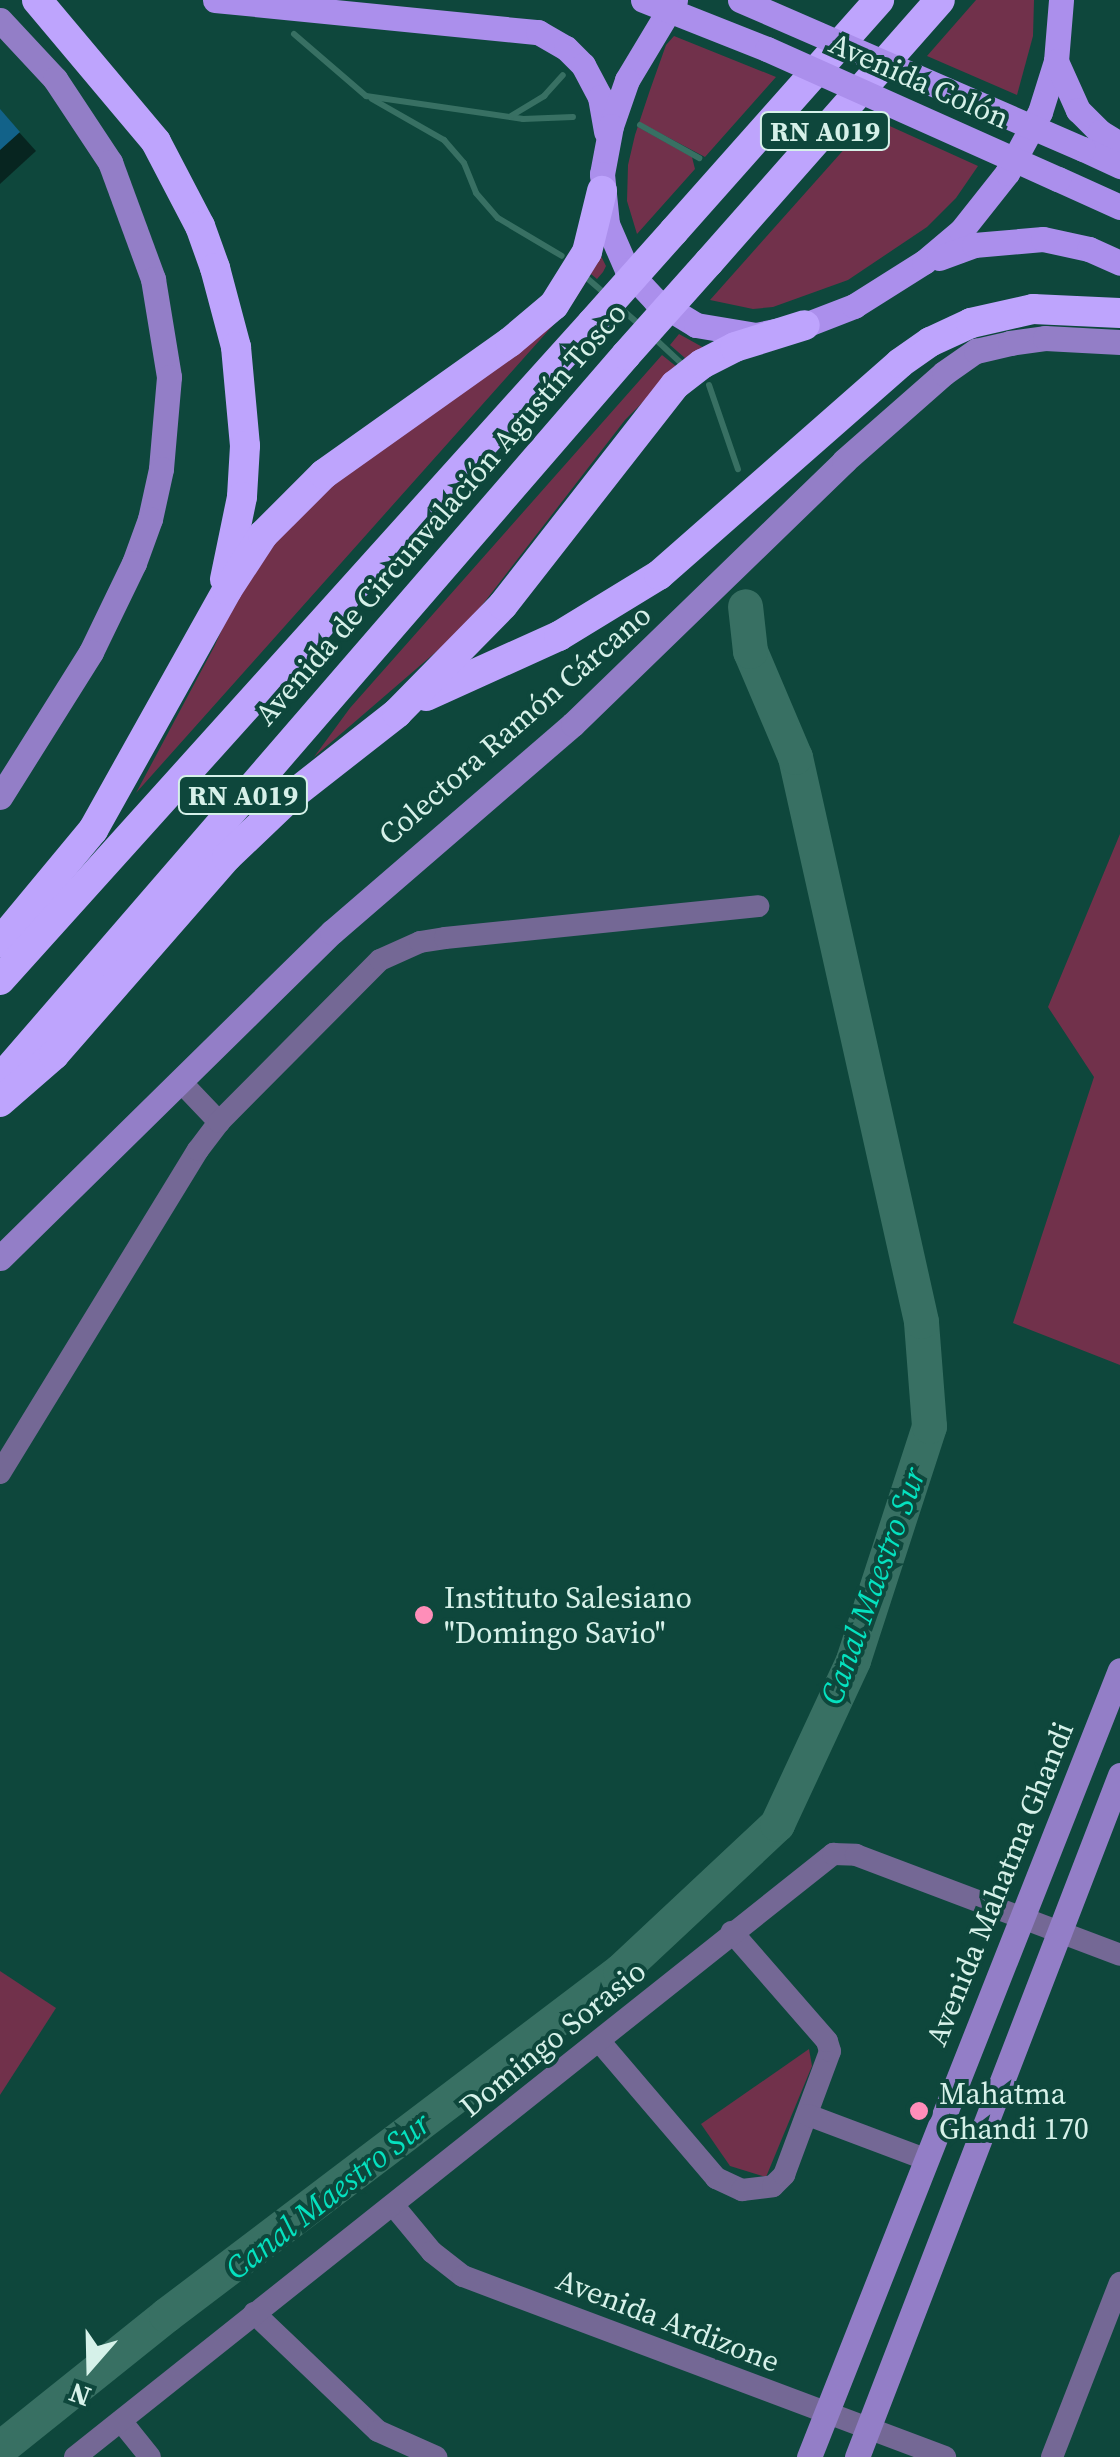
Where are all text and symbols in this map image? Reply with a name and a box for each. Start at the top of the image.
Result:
street label: Avenida Colón [824,25,1014,137]
road number: RN A019 [758,108,892,154]
street label: Avenida de Circunvalación Agustín Tosco [247,295,635,733]
street label: Colectora Ramón Cárcano [371,597,659,853]
road number: RN A019 [176,772,310,818]
water label: Canal Maestro Sur [812,1462,934,1710]
place label: Instituto Salesiano "Domingo Savio" [444,1580,692,1650]
marker: Instituto Salesiano "Domingo Savio" [413,1604,435,1626]
street label: Avenida Mahatma Ghandi [919,1717,1081,2051]
street label: Domingo Sorasio [453,1953,653,2125]
place label: Mahatma Ghandi 170 [939,2076,1089,2146]
marker: Mahatma Ghandi 170 [908,2100,930,2122]
water label: Canal Maestro Sur [218,2104,438,2288]
street label: Avenida Ardizone [551,2262,785,2380]
north arrow [40,2317,140,2417]
text: N [64,2374,96,2417]

